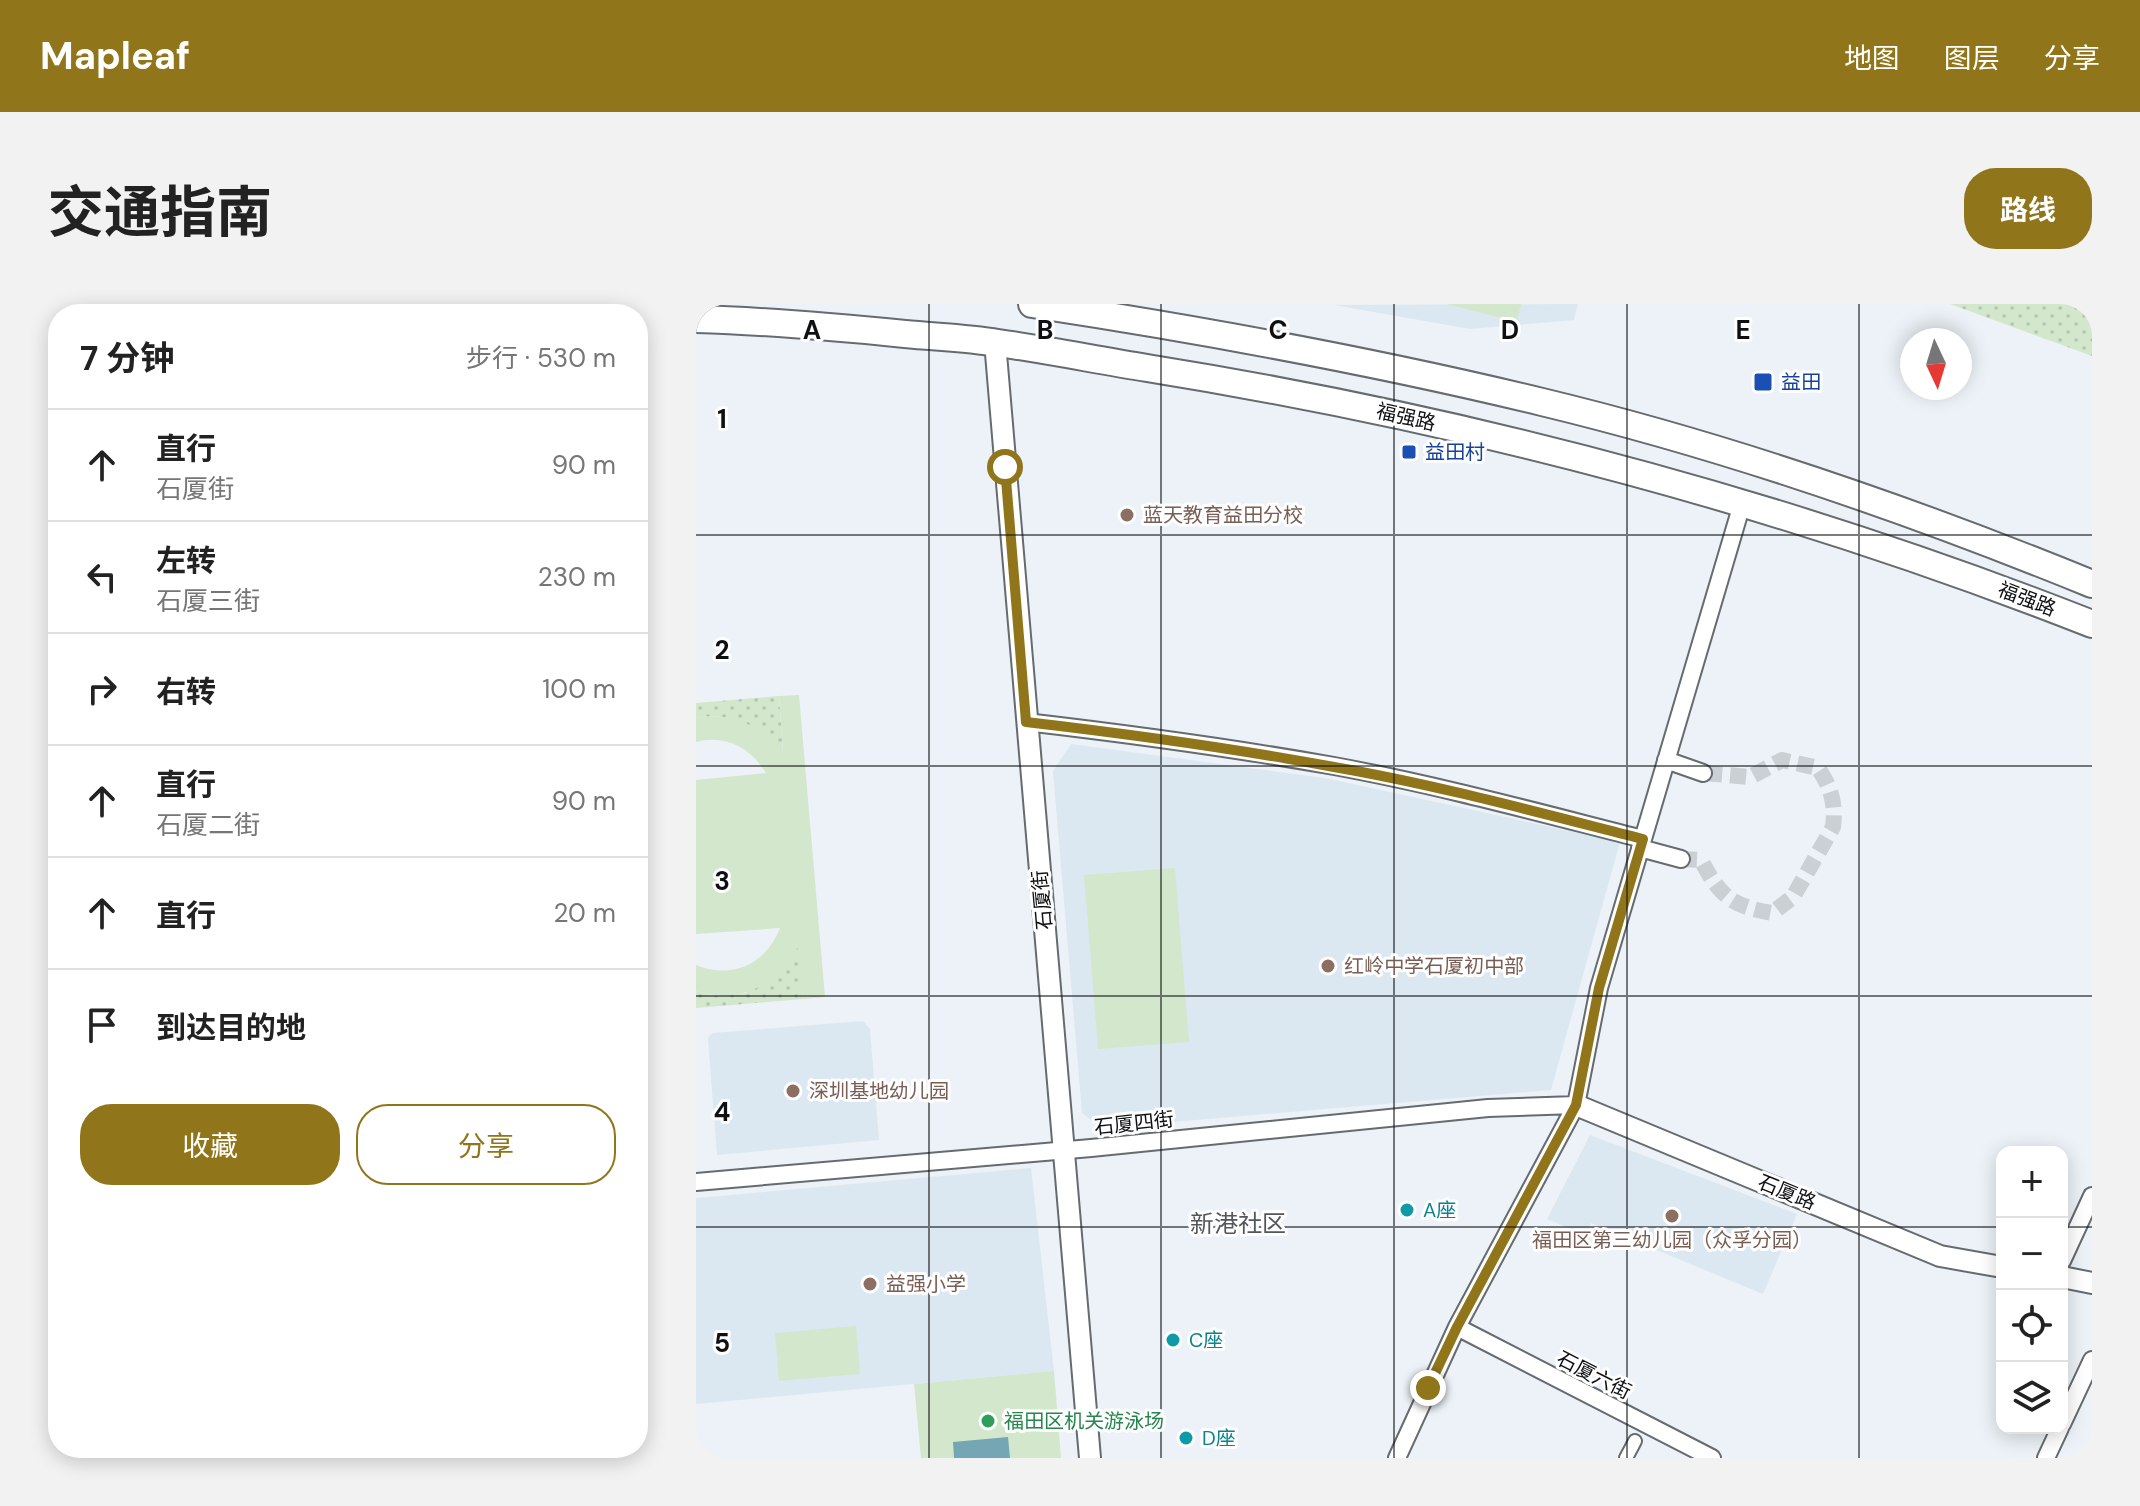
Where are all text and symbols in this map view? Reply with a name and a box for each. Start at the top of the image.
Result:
text: Mapleaf [40,31,190,81]
text: 地图 [1844,40,1900,77]
text: 图层 [1944,40,2000,77]
text: 分享 [2044,40,2100,77]
button: 路线 [1964,168,2092,249]
text: 交通指南 [48,176,272,249]
text: A [803,313,821,347]
text: B [1037,313,1053,347]
text: C [1268,313,1288,347]
text: D [1501,313,1519,347]
text: E [1735,313,1751,347]
north arrow [1900,328,1972,400]
text: 7 分钟 [80,336,174,381]
text: 步行 · 530 m [466,341,616,375]
place label: 益田 [1781,369,1821,395]
marker: 益田 [1752,371,1774,393]
street label: 福强路 [1374,398,1438,436]
text: 1 [717,402,727,436]
text: 直行 [156,429,216,468]
place label: 益田村 [1425,439,1485,465]
icon: ahead [80,443,124,487]
marker: 益田村 [1400,443,1418,461]
text: 90 m [552,448,616,482]
route start [987,449,1023,485]
text: 石厦街 [156,472,234,506]
place label: 蓝天教育益田分校 [1143,502,1303,528]
marker: 蓝天教育益田分校 [1118,506,1136,524]
text: 左转 [156,541,216,580]
icon: left [80,555,124,599]
text: 230 m [538,560,616,594]
street label: 福强路 [1994,576,2060,622]
text: 石厦三街 [156,584,260,618]
text: 2 [714,633,730,667]
icon: right [80,667,124,711]
text: 右转 [156,672,216,711]
text: 100 m [542,672,616,706]
text: 直行 [156,765,216,804]
icon: ahead [80,779,124,823]
text: 90 m [552,784,616,818]
text: 石厦二街 [156,808,260,842]
text: 3 [714,864,730,898]
street label: 石厦街 [1026,869,1058,931]
icon: ahead [80,891,124,935]
text: 直行 [156,896,216,935]
text: 20 m [553,896,616,930]
place label: 红岭中学石厦初中部 [1344,953,1524,979]
marker: 红岭中学石厦初中部 [1319,957,1337,975]
icon: arrive [80,1003,124,1047]
text: 到达目的地 [156,1008,306,1047]
place label: 深圳基地幼儿园 [809,1078,949,1104]
marker: 深圳基地幼儿园 [784,1082,802,1100]
text: 4 [714,1095,730,1129]
button: 收藏 [80,1104,340,1185]
button: 分享 [356,1104,616,1185]
street label: 石厦四街 [1093,1106,1175,1140]
map controls [1996,1146,2068,1434]
button: + [1996,1146,2068,1218]
street label: 石厦路 [1754,1169,1820,1215]
place label: A座 [1423,1197,1456,1223]
marker: A座 [1398,1201,1416,1219]
marker: 福田区第三幼儿园（众孚分园） [1663,1207,1681,1225]
district label: 新港社区 [1190,1208,1286,1239]
button: − [1996,1218,2068,1290]
place label: 福田区第三幼儿园（众孚分园） [1532,1227,1812,1253]
place label: 益强小学 [886,1271,966,1297]
marker: 益强小学 [861,1275,879,1293]
button: locate [1996,1290,2068,1362]
text: 5 [714,1326,730,1360]
place label: C座 [1189,1327,1223,1353]
marker: C座 [1164,1331,1182,1349]
street label: 石厦六街 [1552,1345,1636,1405]
button: layers [1996,1362,2068,1434]
route end [1410,1370,1446,1406]
place label: 福田区机关游泳场 [1004,1408,1164,1434]
marker: 福田区机关游泳场 [979,1412,997,1430]
place label: D座 [1202,1425,1236,1451]
marker: D座 [1177,1429,1195,1447]

